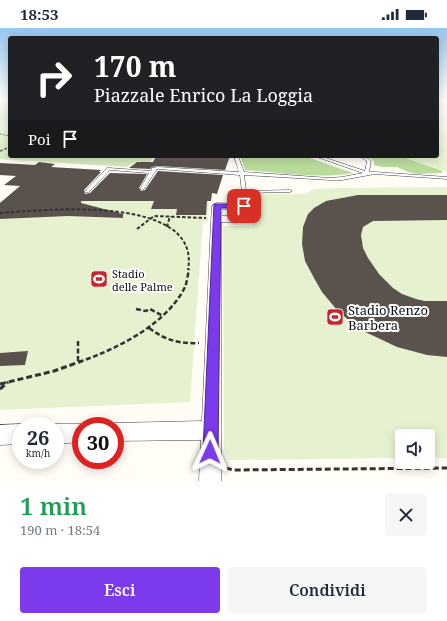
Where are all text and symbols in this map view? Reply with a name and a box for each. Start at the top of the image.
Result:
text: 18:53 [20,4,58,24]
text: 170 m [94,47,176,85]
icon: right [28,52,80,104]
text: Piazzale Enrico La Loggia [94,83,313,107]
icon: arrive [59,128,81,150]
text: Poi [28,129,51,149]
pin [227,189,261,223]
icon: arrive [233,195,255,217]
place label: Stadio delle Palme [112,266,173,294]
sports icon: Stadio delle Palme [89,269,109,289]
place label: Stadio Renzo Barbera [348,301,428,334]
sports icon: Stadio Renzo Barbera [325,307,345,327]
speed limit sign: 30 [72,417,124,469]
text: 26 [27,424,49,451]
map controls [395,429,435,469]
button: sound [395,429,435,469]
position arrow [189,431,231,473]
text: km/h [26,446,50,460]
text: 1 min [20,489,87,522]
button: close [385,494,427,536]
text: 190 m · 18:54 [20,521,100,539]
button: Esci [20,567,220,613]
button: Condividi [228,567,427,613]

